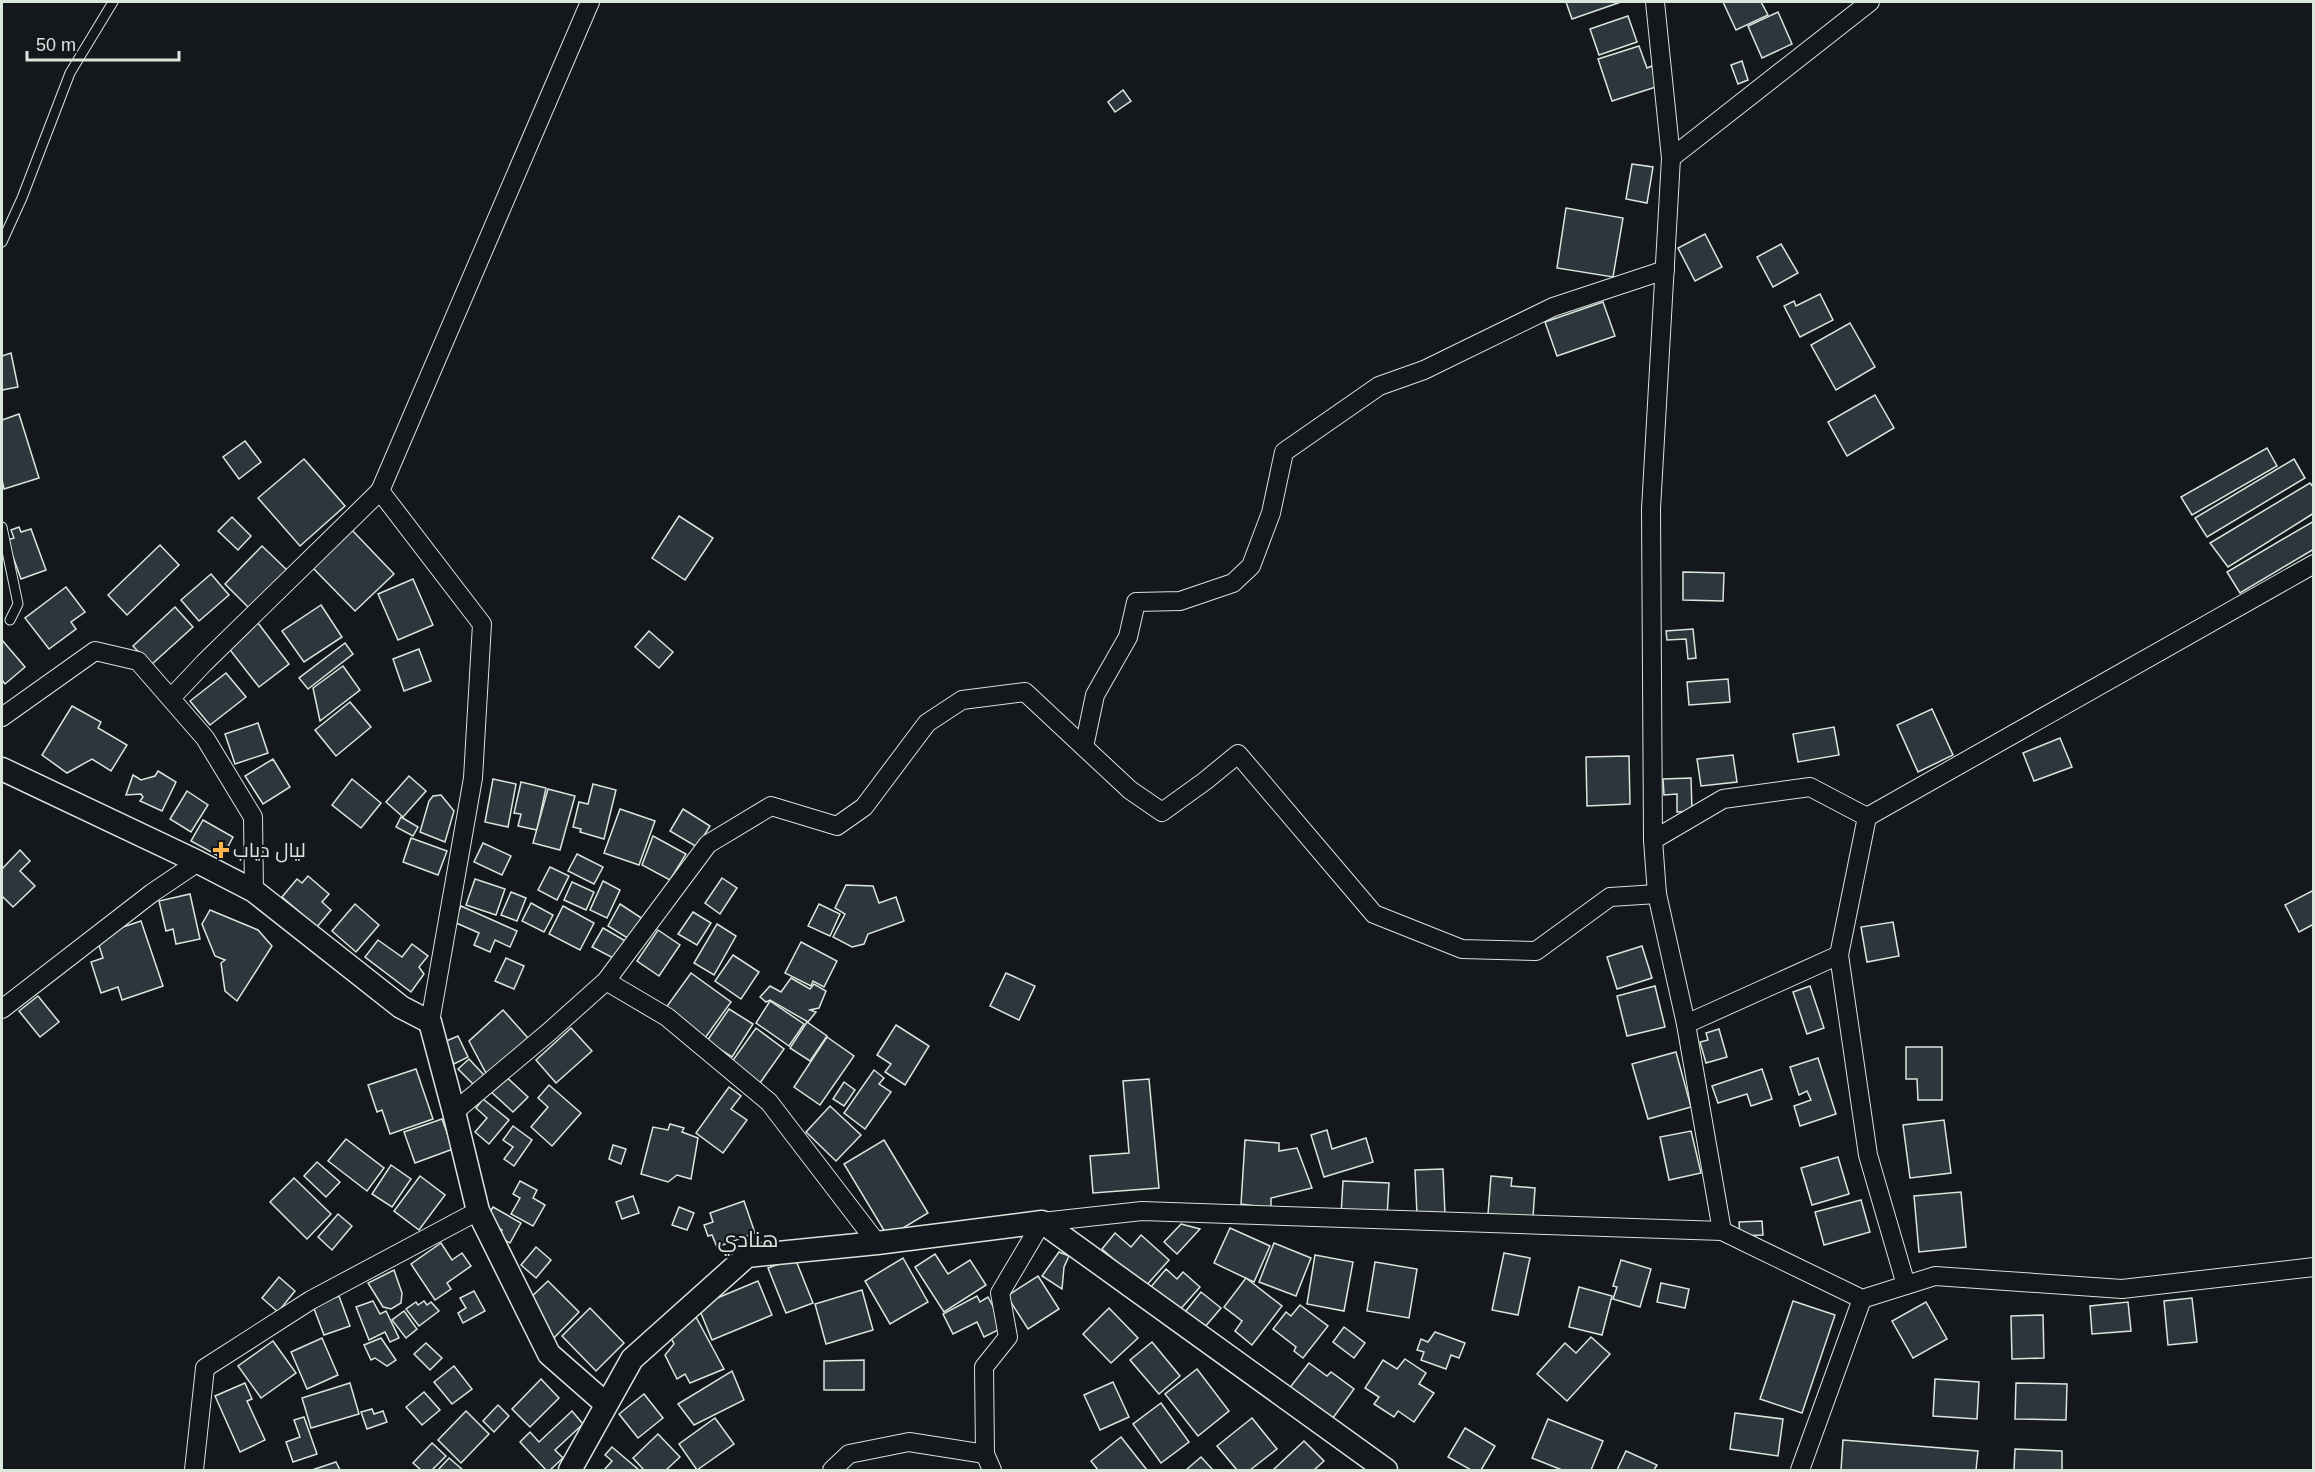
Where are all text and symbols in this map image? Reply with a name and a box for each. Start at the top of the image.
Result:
scale bar [27,24,178,62]
text: 50 m [36,35,76,55]
place label: ليال دياب [233,839,306,863]
marker: ليال دياب [214,843,228,857]
district label: هنادي [718,1227,778,1256]

